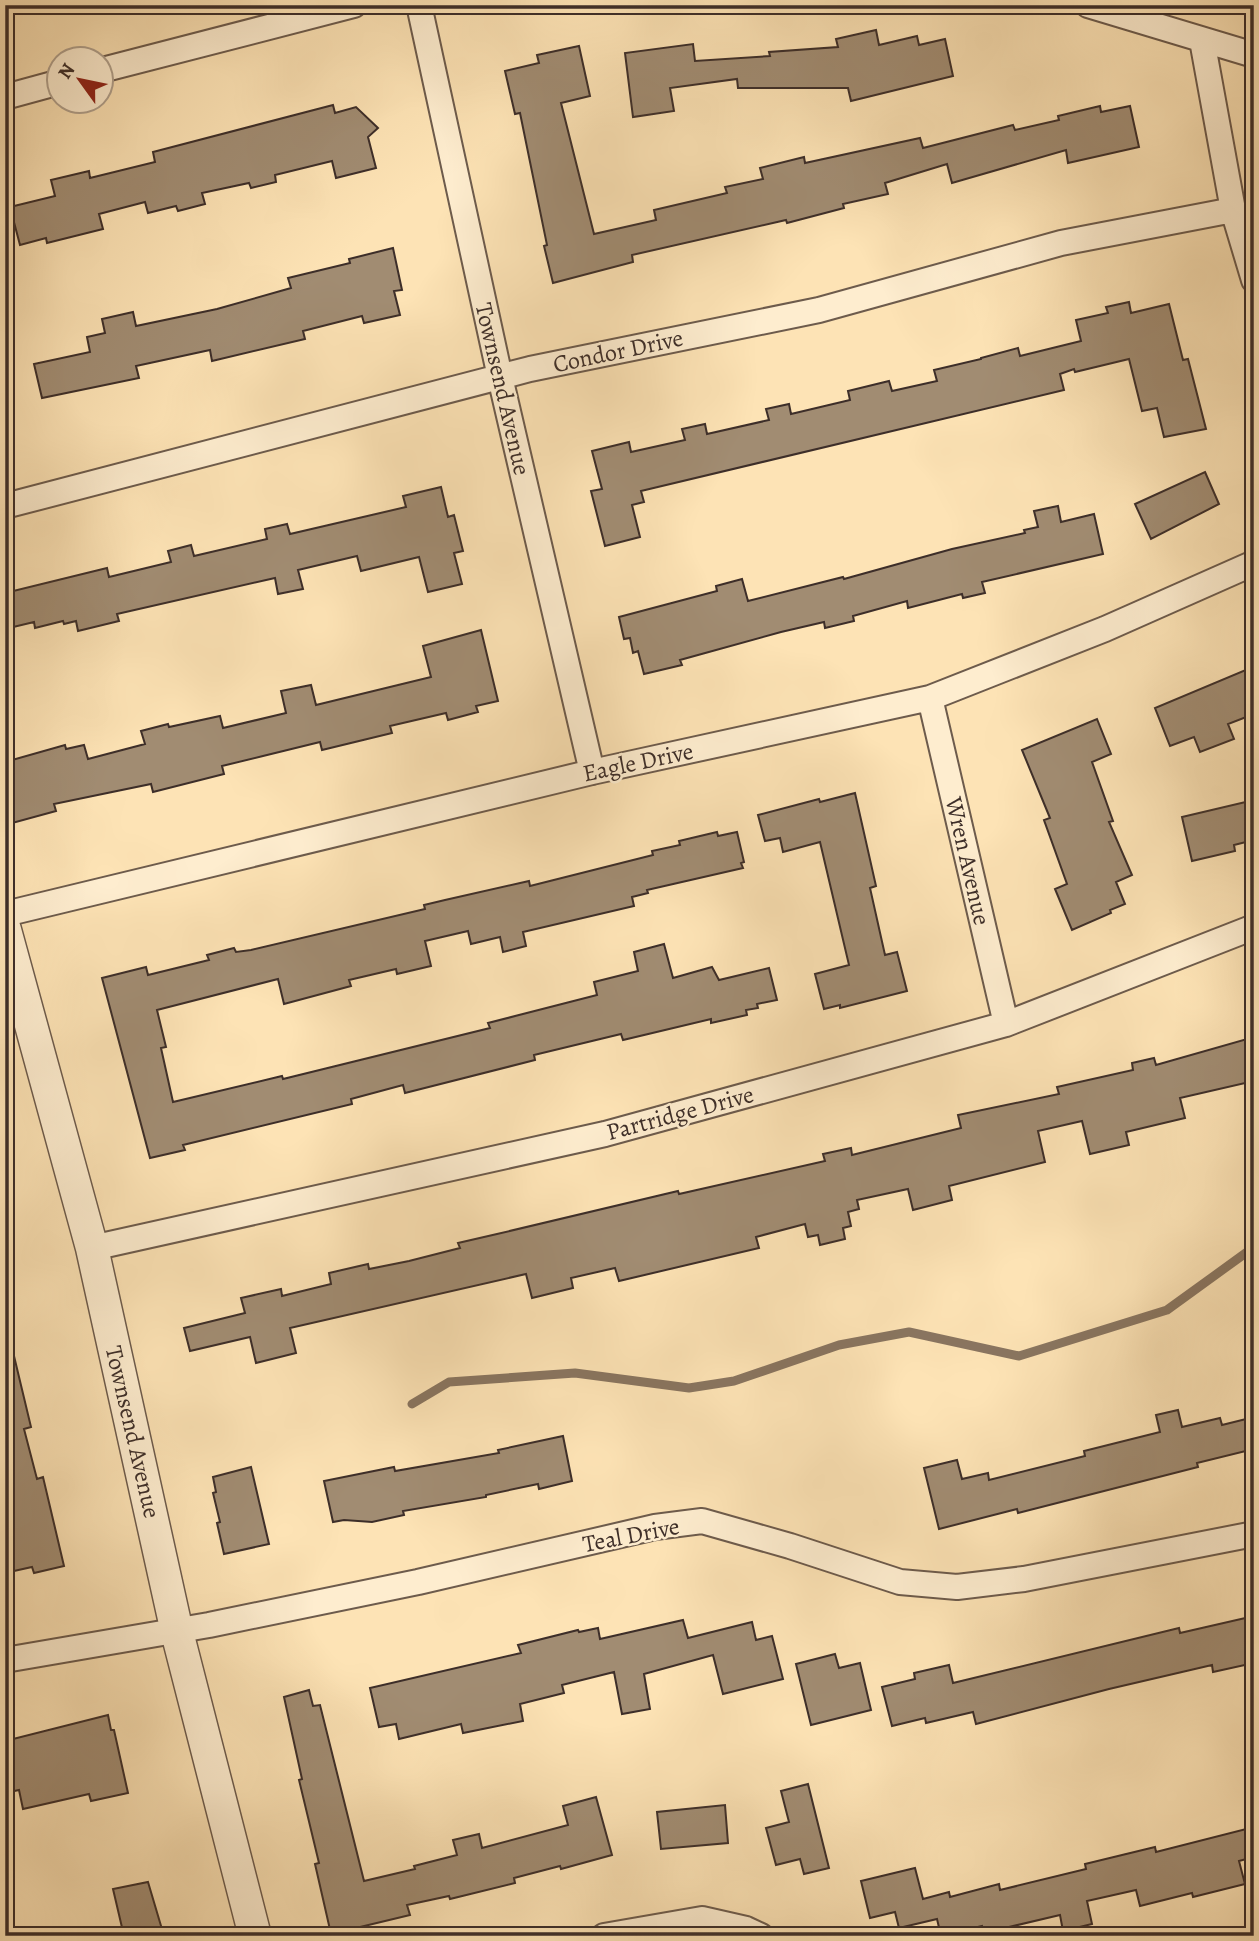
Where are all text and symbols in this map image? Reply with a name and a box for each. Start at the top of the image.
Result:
north arrow [46,46,116,116]
text: N [52,58,81,84]
street label: Townsend Avenue [468,300,538,478]
street label: Condor Drive [550,322,686,380]
street label: Eagle Drive [580,735,696,789]
street label: Wren Avenue [938,793,998,928]
street label: Partridge Drive [603,1078,757,1148]
street label: Townsend Avenue [98,1343,168,1521]
street label: Teal Drive [580,1510,682,1560]

